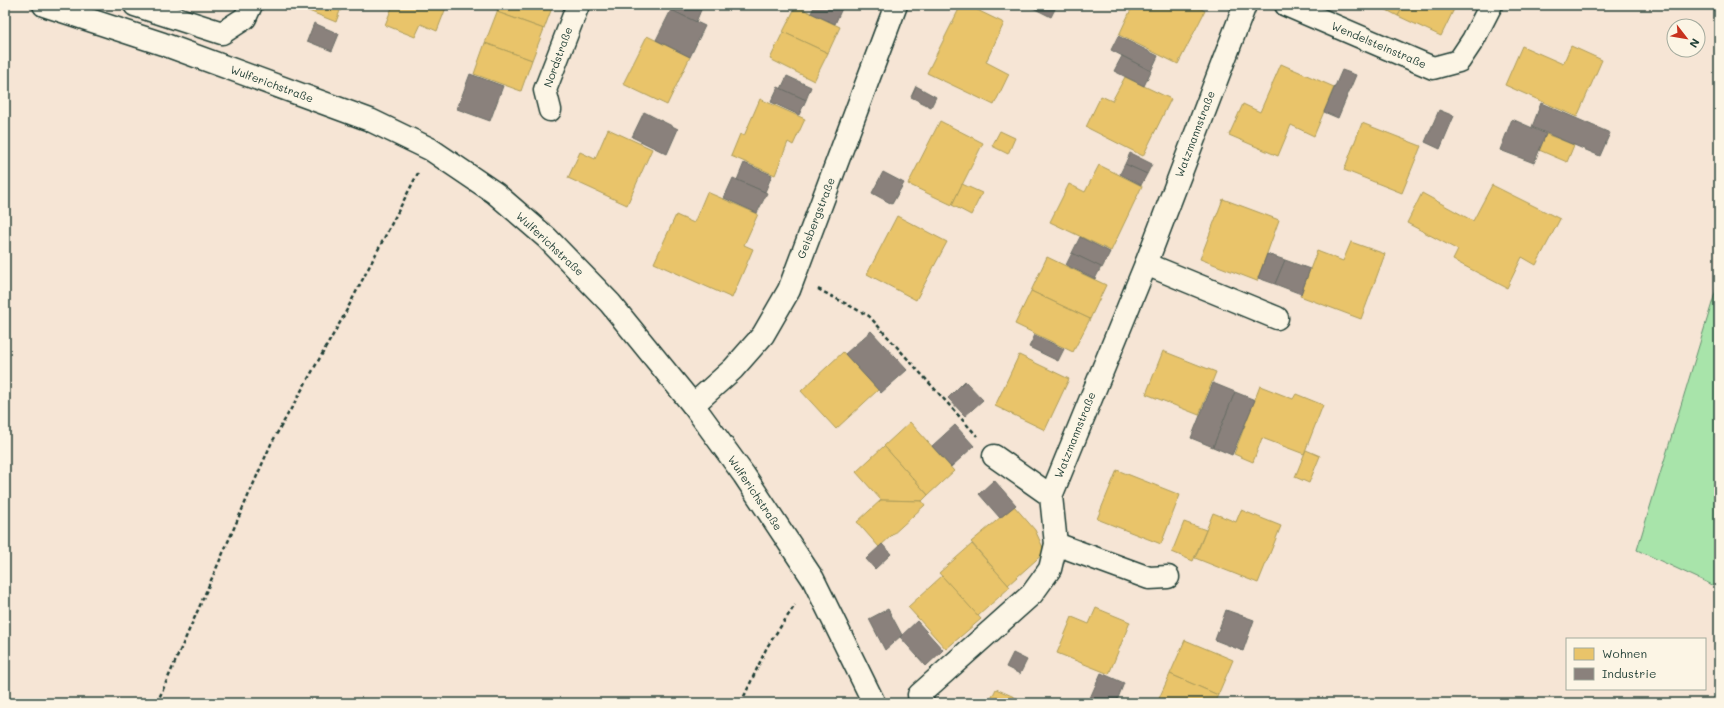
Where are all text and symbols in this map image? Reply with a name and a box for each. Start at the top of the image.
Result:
street label: Wendelsteinstraße [1329,18,1429,71]
north arrow [1666,18,1706,58]
street label: Nordstraße [540,24,575,89]
text: N [1686,36,1704,51]
street label: Wulferichstraße [229,62,316,106]
street label: Watzmannstraße [1171,88,1218,179]
street label: Geisbergstraße [793,175,838,261]
street label: Wulferichstraße [513,208,588,279]
street label: Watzmannstraße [1050,389,1099,480]
street label: Wulferichstraße [725,452,786,533]
legend [1566,638,1706,690]
text: Wohnen [1602,645,1647,661]
text: Industrie [1602,665,1656,681]

